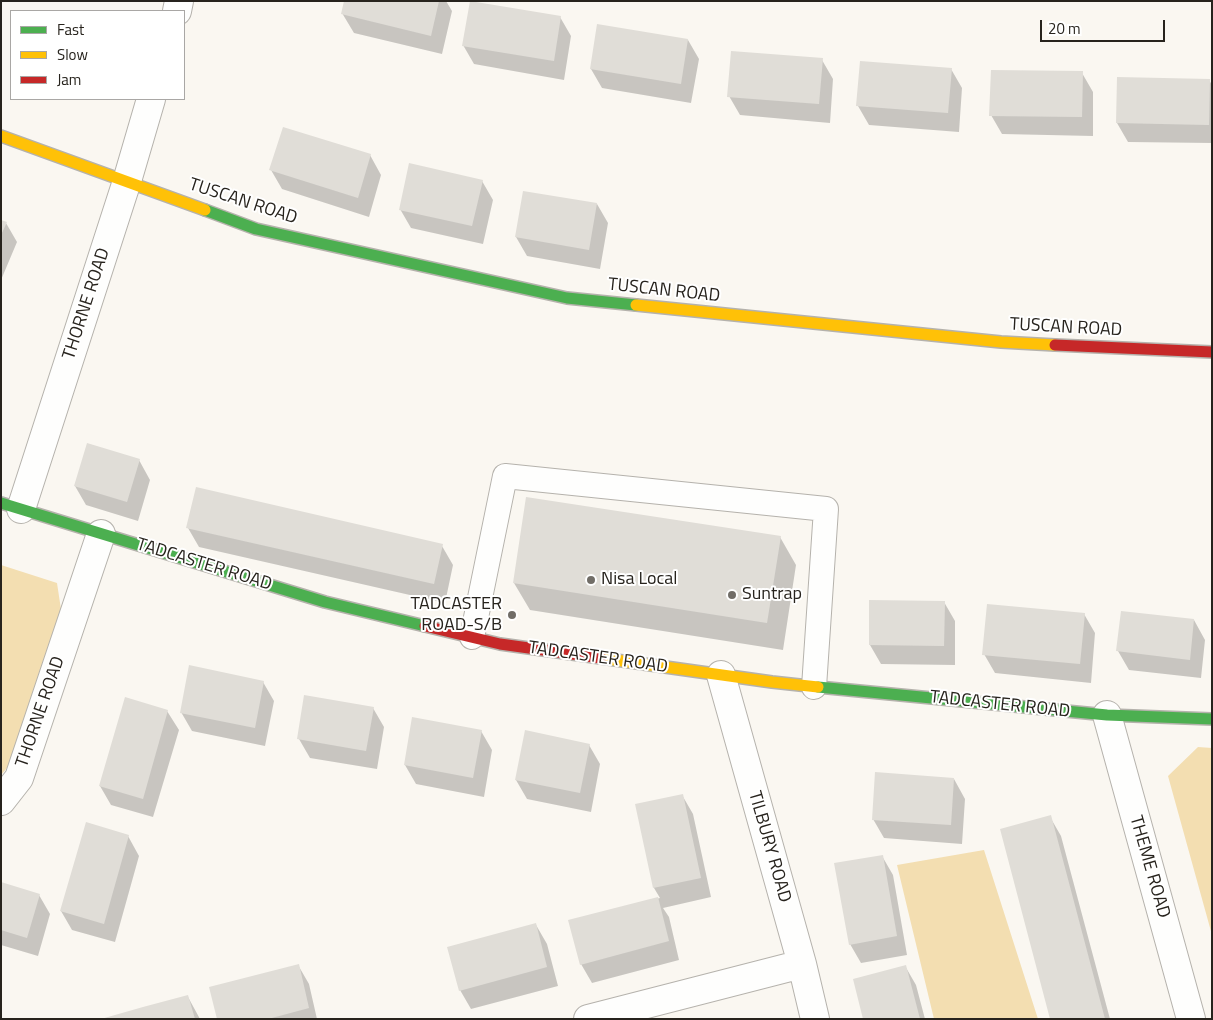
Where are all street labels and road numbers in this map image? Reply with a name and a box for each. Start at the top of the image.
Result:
street label: TUSCAN ROAD [186,174,300,230]
street label: THORNE ROAD [59,246,115,362]
street label: TUSCAN ROAD [607,274,721,308]
street label: TUSCAN ROAD [1009,314,1123,342]
street label: TADCASTER ROAD [134,534,274,596]
street label: TADCASTER ROAD [527,638,669,678]
street label: THORNE ROAD [12,654,70,770]
street label: TADCASTER ROAD [929,687,1071,723]
street label: TILBURY ROAD [743,789,795,905]
street label: THEME ROAD [1124,813,1174,921]

